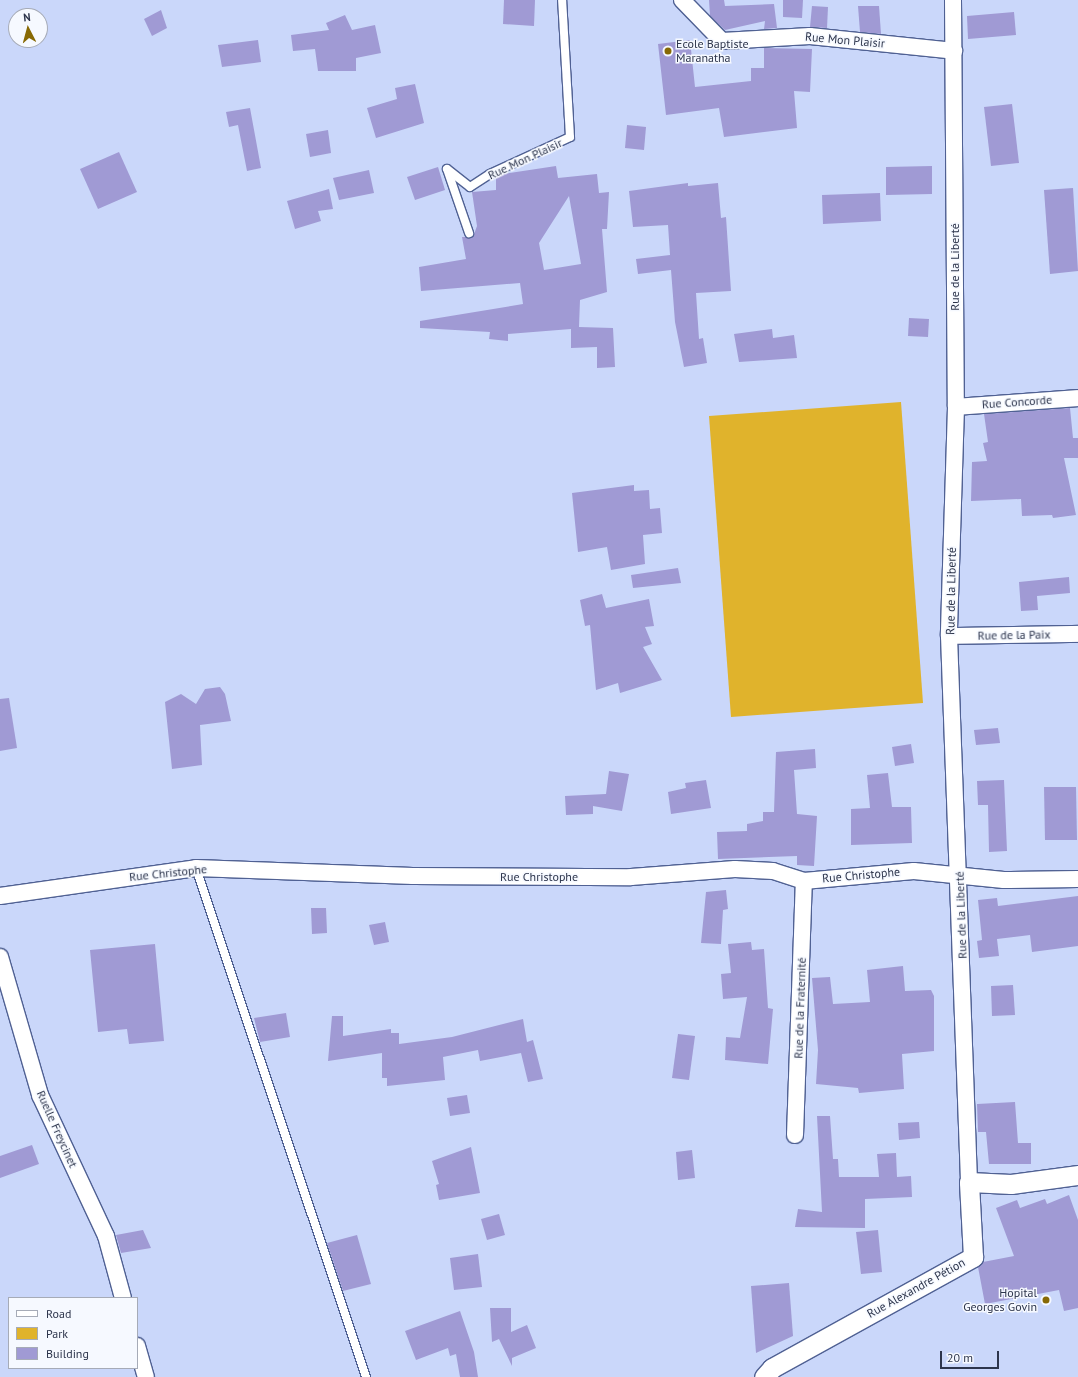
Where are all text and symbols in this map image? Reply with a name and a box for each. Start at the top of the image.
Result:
north arrow [8,8,48,48]
text: N [23,10,31,24]
street label: Rue Mon Plaisir [804,29,886,51]
place label: Ecole Baptiste Maranatha [676,37,749,65]
marker: Ecole Baptiste Maranatha [663,46,673,56]
street label: Rue Mon Plaisir [486,136,564,182]
street label: Rue de la Liberté [948,223,962,311]
street label: Rue Concorde [981,392,1053,412]
street label: Rue de la Liberté [943,547,959,635]
street label: Rue de la Paix [977,627,1051,643]
street label: Rue Christophe [128,862,208,884]
street label: Rue Christophe [821,864,901,886]
street label: Rue Christophe [500,870,578,884]
street label: Rue de la Liberté [952,871,970,959]
street label: Rue de la Fraternité [791,957,809,1059]
street label: Ruelle Freycinet [34,1088,80,1170]
street label: Rue Alexandre Pétion [864,1255,968,1321]
place label: Hopital Georges Govin [963,1286,1037,1314]
marker: Hopital Georges Govin [1040,1294,1052,1306]
legend [8,1297,138,1369]
text: Road [46,1306,71,1321]
text: Park [46,1326,68,1341]
scale bar [942,1343,1001,1369]
text: Building [46,1346,89,1361]
text: 20 m [947,1350,973,1365]

